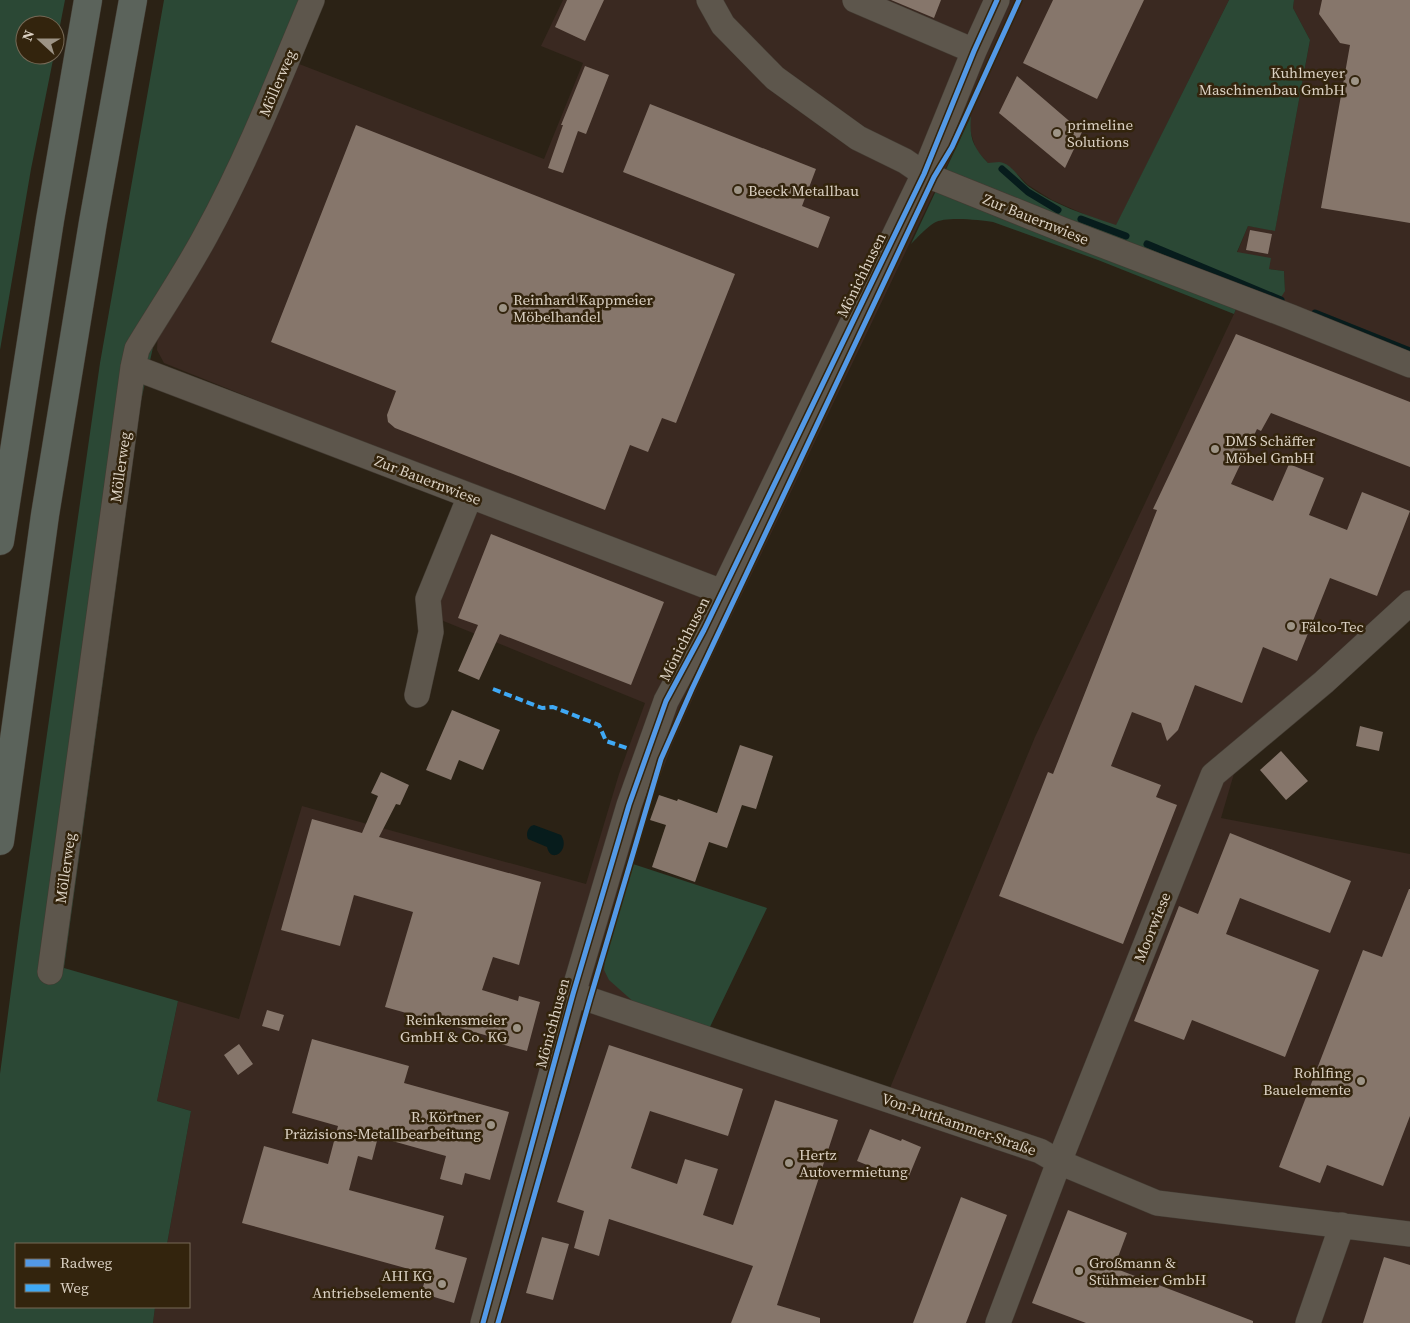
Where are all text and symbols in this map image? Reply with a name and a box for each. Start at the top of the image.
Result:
north arrow [15,15,65,65]
text: N [17,27,39,44]
street label: Möllerweg [253,46,301,120]
place label: Kuhlmeyer Maschinenbau GmbH [1199,62,1346,100]
marker: Kuhlmeyer Maschinenbau GmbH [1349,75,1361,87]
place label: primeline Solutions [1067,114,1134,152]
marker: primeline Solutions [1051,127,1063,139]
place label: Beeck Metallbau [748,180,859,201]
marker: Beeck Metallbau [732,184,744,196]
street label: Zur Bauernwiese [980,188,1093,250]
street label: Mönichhusen [831,229,891,321]
place label: Reinhard Kappmeier Möbelhandel [513,289,653,327]
marker: Reinhard Kappmeier Möbelhandel [497,302,509,314]
street label: Möllerweg [105,430,135,504]
place label: DMS Schäffer Möbel GmbH [1225,430,1316,468]
marker: DMS Schäffer Möbel GmbH [1209,443,1221,455]
street label: Zur Bauernwiese [372,450,485,510]
street label: Mönichhusen [654,593,714,685]
place label: Fälco-Tec [1301,616,1364,637]
marker: Fälco-Tec [1285,620,1297,632]
street label: Möllerweg [50,831,80,905]
street label: Moorwiese [1128,888,1176,965]
street label: Mönichhusen [530,976,574,1070]
place label: Reinkensmeier GmbH & Co. KG [400,1009,508,1047]
marker: Reinkensmeier GmbH & Co. KG [511,1022,523,1034]
place label: Rohlfing Bauelemente [1263,1062,1351,1100]
marker: Rohlfing Bauelemente [1355,1075,1367,1087]
street label: Von-Puttkammer-Straße [879,1088,1039,1160]
place label: R. Körtner Präzisions-Metallbearbeitung [284,1106,482,1144]
marker: R. Körtner Präzisions-Metallbearbeitung [485,1119,497,1131]
place label: Hertz Autovermietung [799,1144,908,1182]
marker: Hertz Autovermietung [783,1157,795,1169]
legend [15,1243,190,1308]
text: Radweg [60,1252,113,1273]
place label: Großmann & Stühmeier GmbH [1089,1252,1206,1290]
place label: AHI KG Antriebselemente [312,1265,432,1303]
marker: Großmann & Stühmeier GmbH [1073,1265,1085,1277]
text: Weg [60,1277,89,1298]
marker: AHI KG Antriebselemente [436,1278,448,1290]

